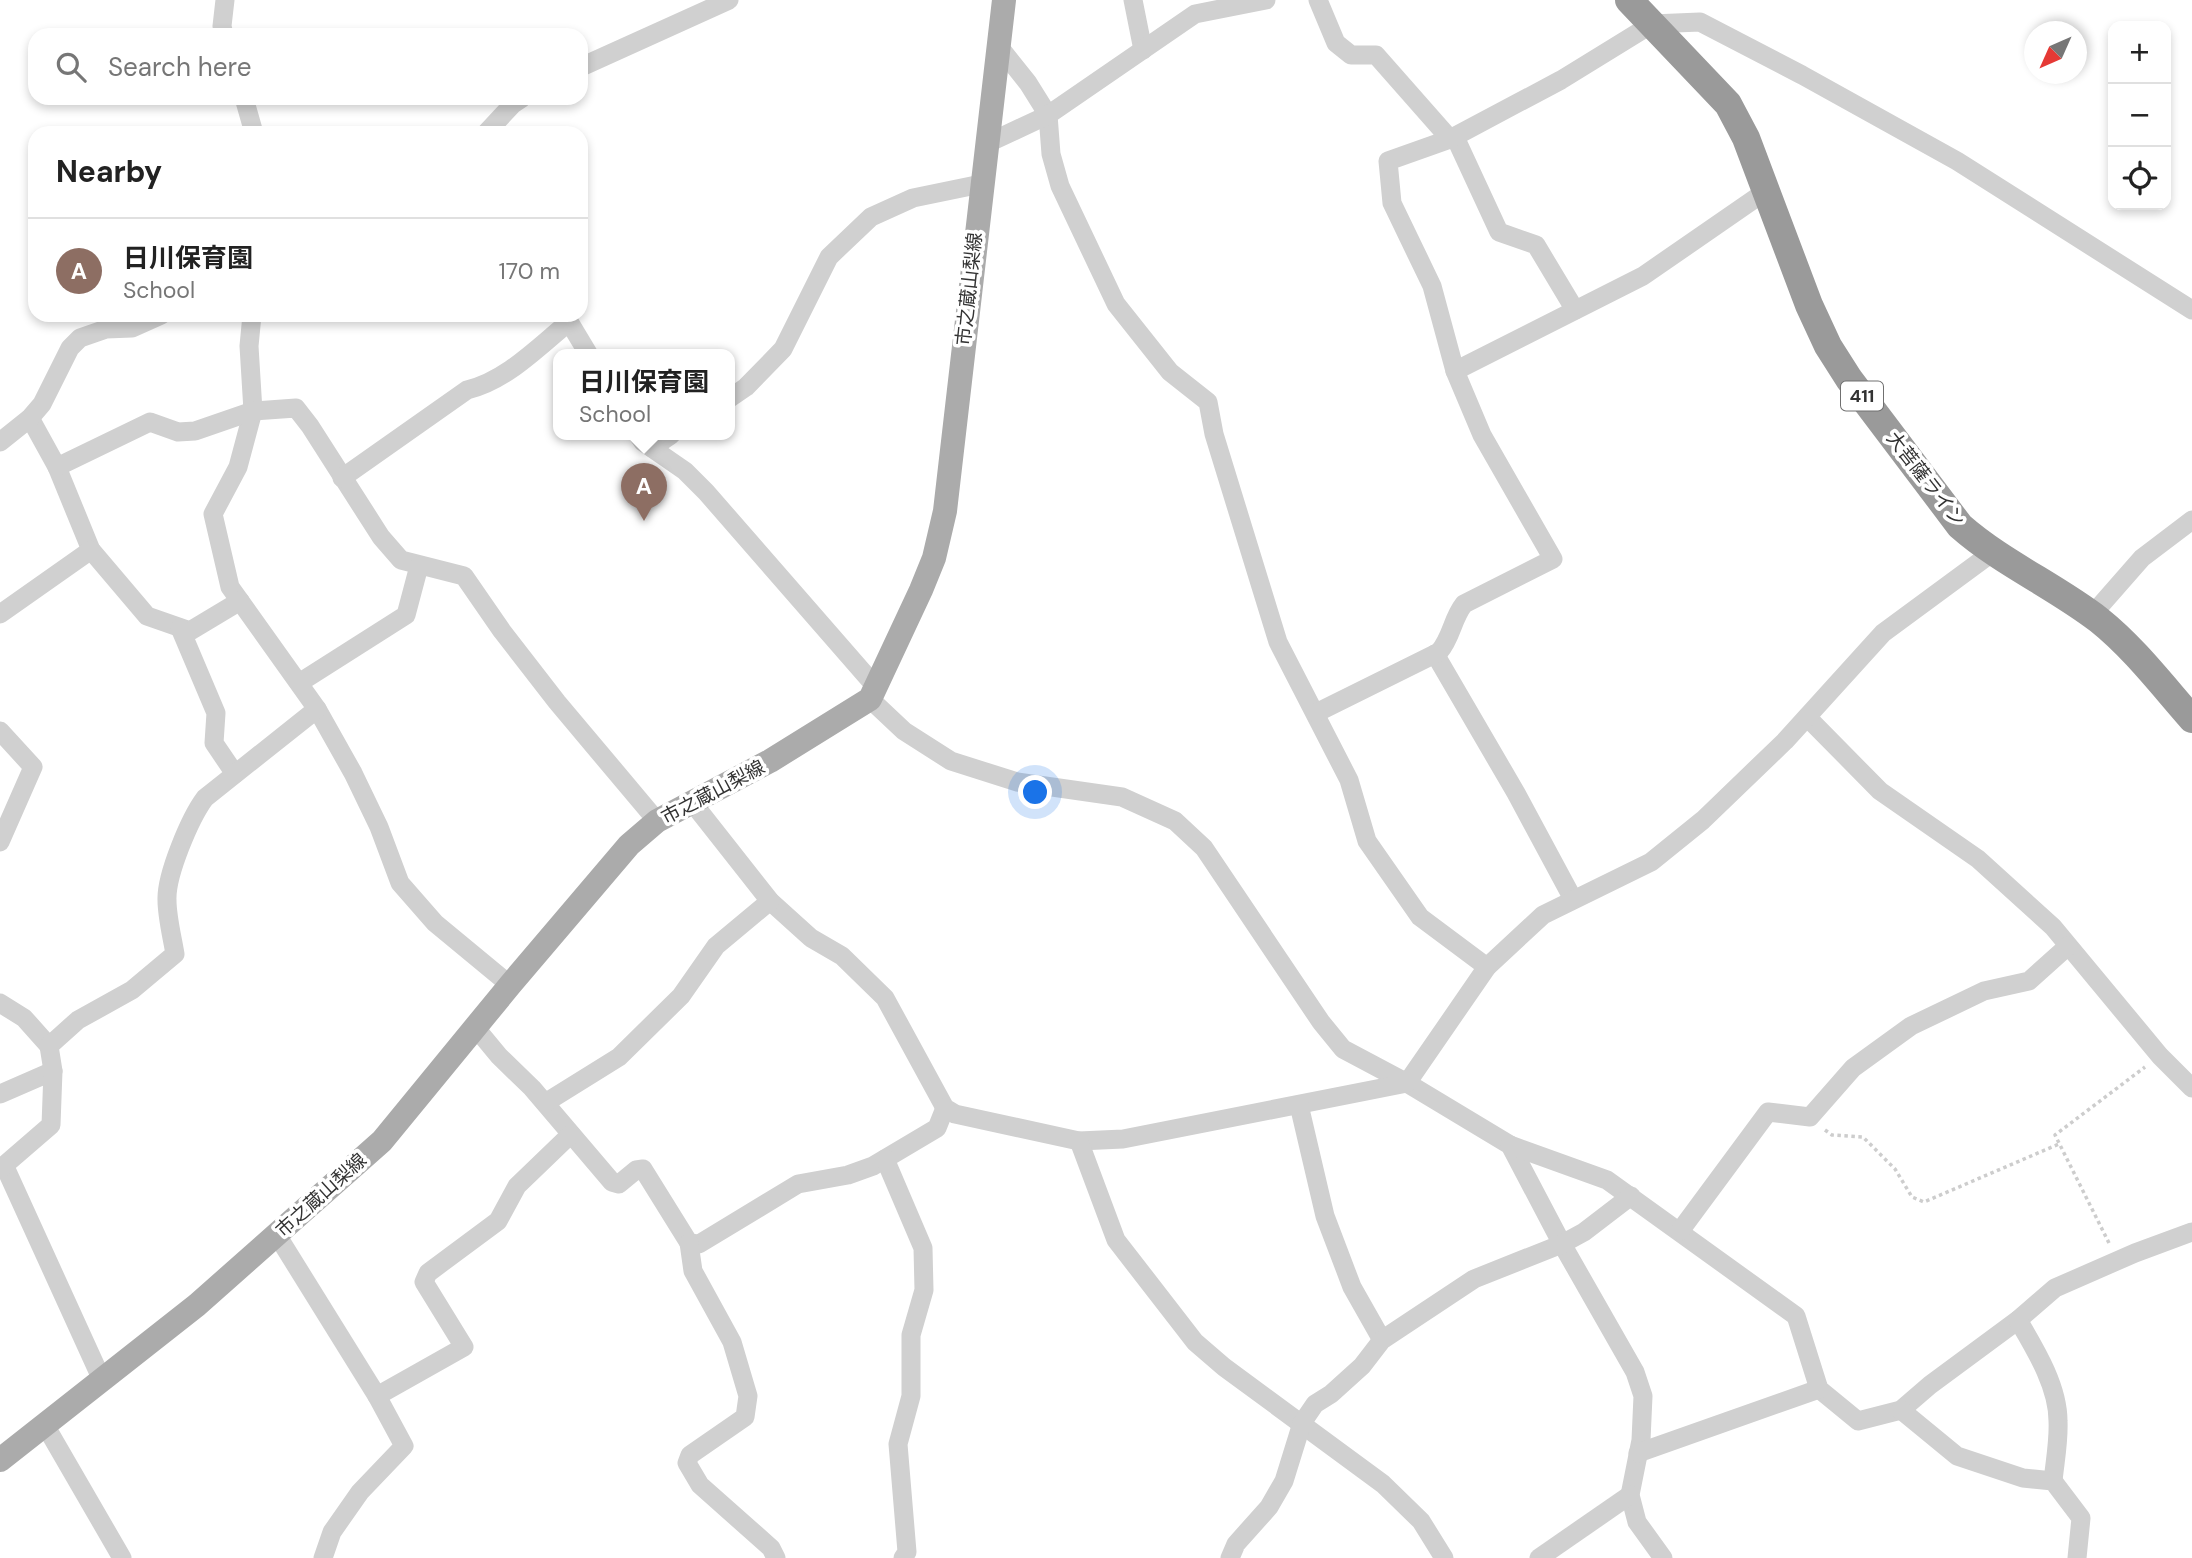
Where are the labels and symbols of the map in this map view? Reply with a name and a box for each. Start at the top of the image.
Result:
north arrow [2024,21,2087,84]
street label: 市之蔵山梨線 [951,231,987,347]
road number: 411 [1841,382,1883,410]
street label: 大菩薩ライン [1881,426,1971,532]
pin: A [621,463,667,521]
street label: 市之蔵山梨線 [657,754,769,830]
your location [1018,775,1052,809]
street label: 市之蔵山梨線 [270,1148,372,1242]

